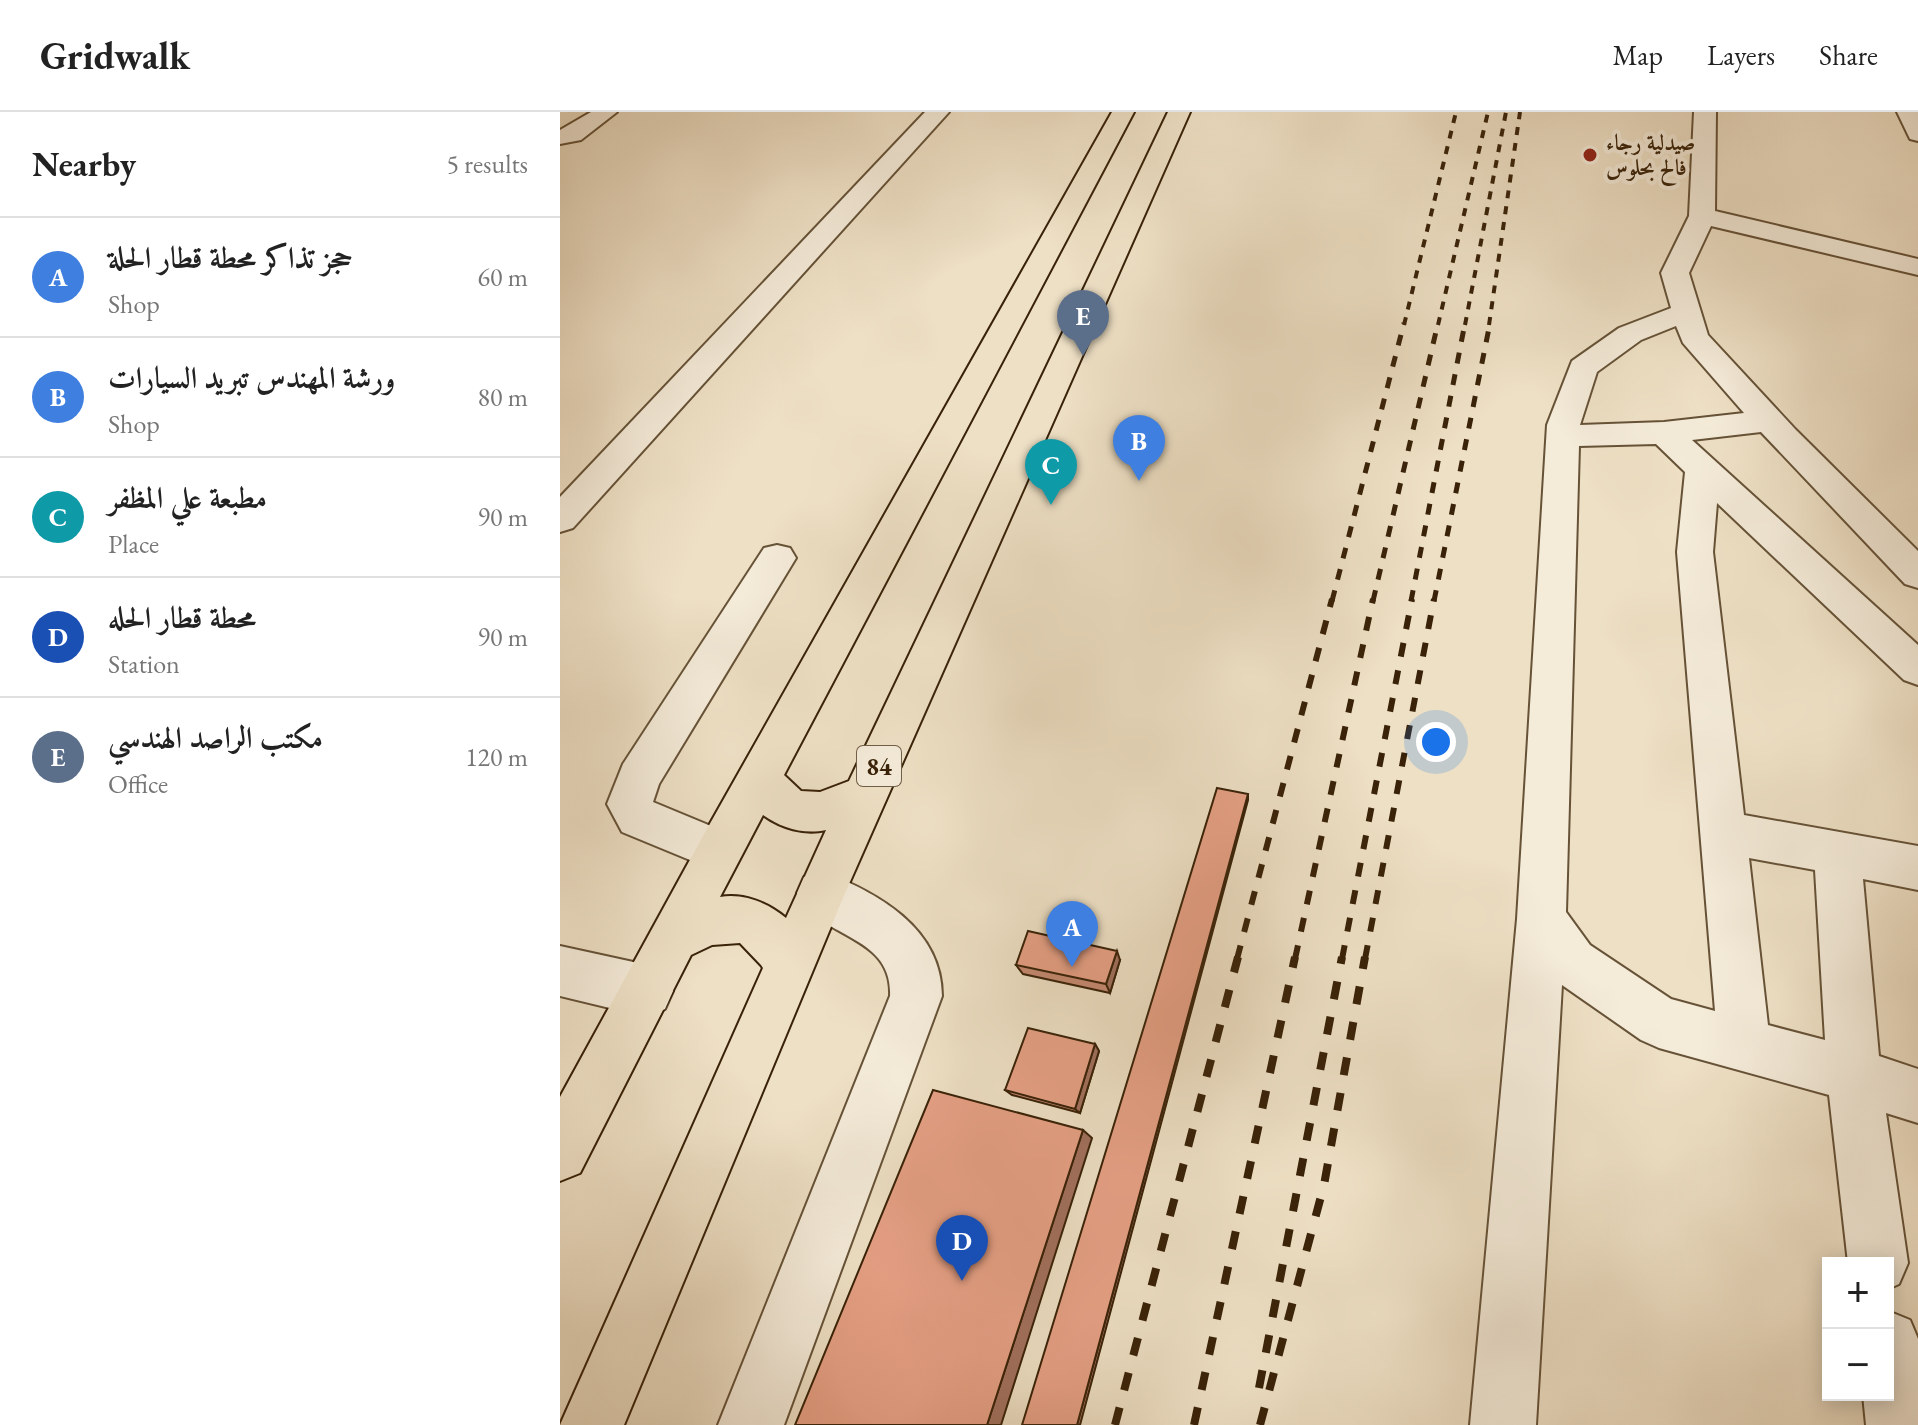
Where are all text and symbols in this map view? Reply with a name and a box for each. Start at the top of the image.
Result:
text: Gridwalk [40,31,190,80]
text: Map [1613,37,1663,73]
text: Layers [1707,37,1775,73]
text: Share [1819,37,1878,73]
place label: صيدلية رجاء فالح بحلوس [1606,128,1695,186]
text: Nearby [32,142,136,186]
marker: صيدلية رجاء فالح بحلوس [1581,146,1599,164]
text: 5 results [447,147,528,181]
text: حجز تذاكر محطة قطار الحلة [108,238,353,277]
text: A [49,260,67,294]
text: 60 m [478,260,528,294]
text: Shop [108,287,160,321]
pin: E [1057,290,1109,356]
text: ورشة المهندس تبريد السيارات [108,358,395,397]
text: B [50,380,66,414]
text: 80 m [478,380,528,414]
text: Shop [108,407,160,441]
pin: B [1113,415,1165,481]
pin: C [1025,439,1077,505]
text: مطبعة علي المظفر [108,478,267,517]
text: C [49,500,67,534]
text: 90 m [478,500,528,534]
text: Place [108,527,159,561]
text: محطة قطار الحله [108,598,256,637]
text: D [48,620,68,654]
text: 90 m [478,620,528,654]
text: Station [108,647,180,681]
text: مكتب الراصد الهندسي [108,718,323,757]
your location [1416,722,1456,762]
text: E [51,740,65,774]
text: 120 m [465,740,528,774]
road number: 84 [857,746,901,786]
text: Office [108,767,168,801]
pin: A [1046,901,1098,967]
pin: D [936,1215,988,1281]
map controls [1822,1257,1894,1401]
button: + [1822,1257,1894,1329]
button: − [1822,1329,1894,1401]

